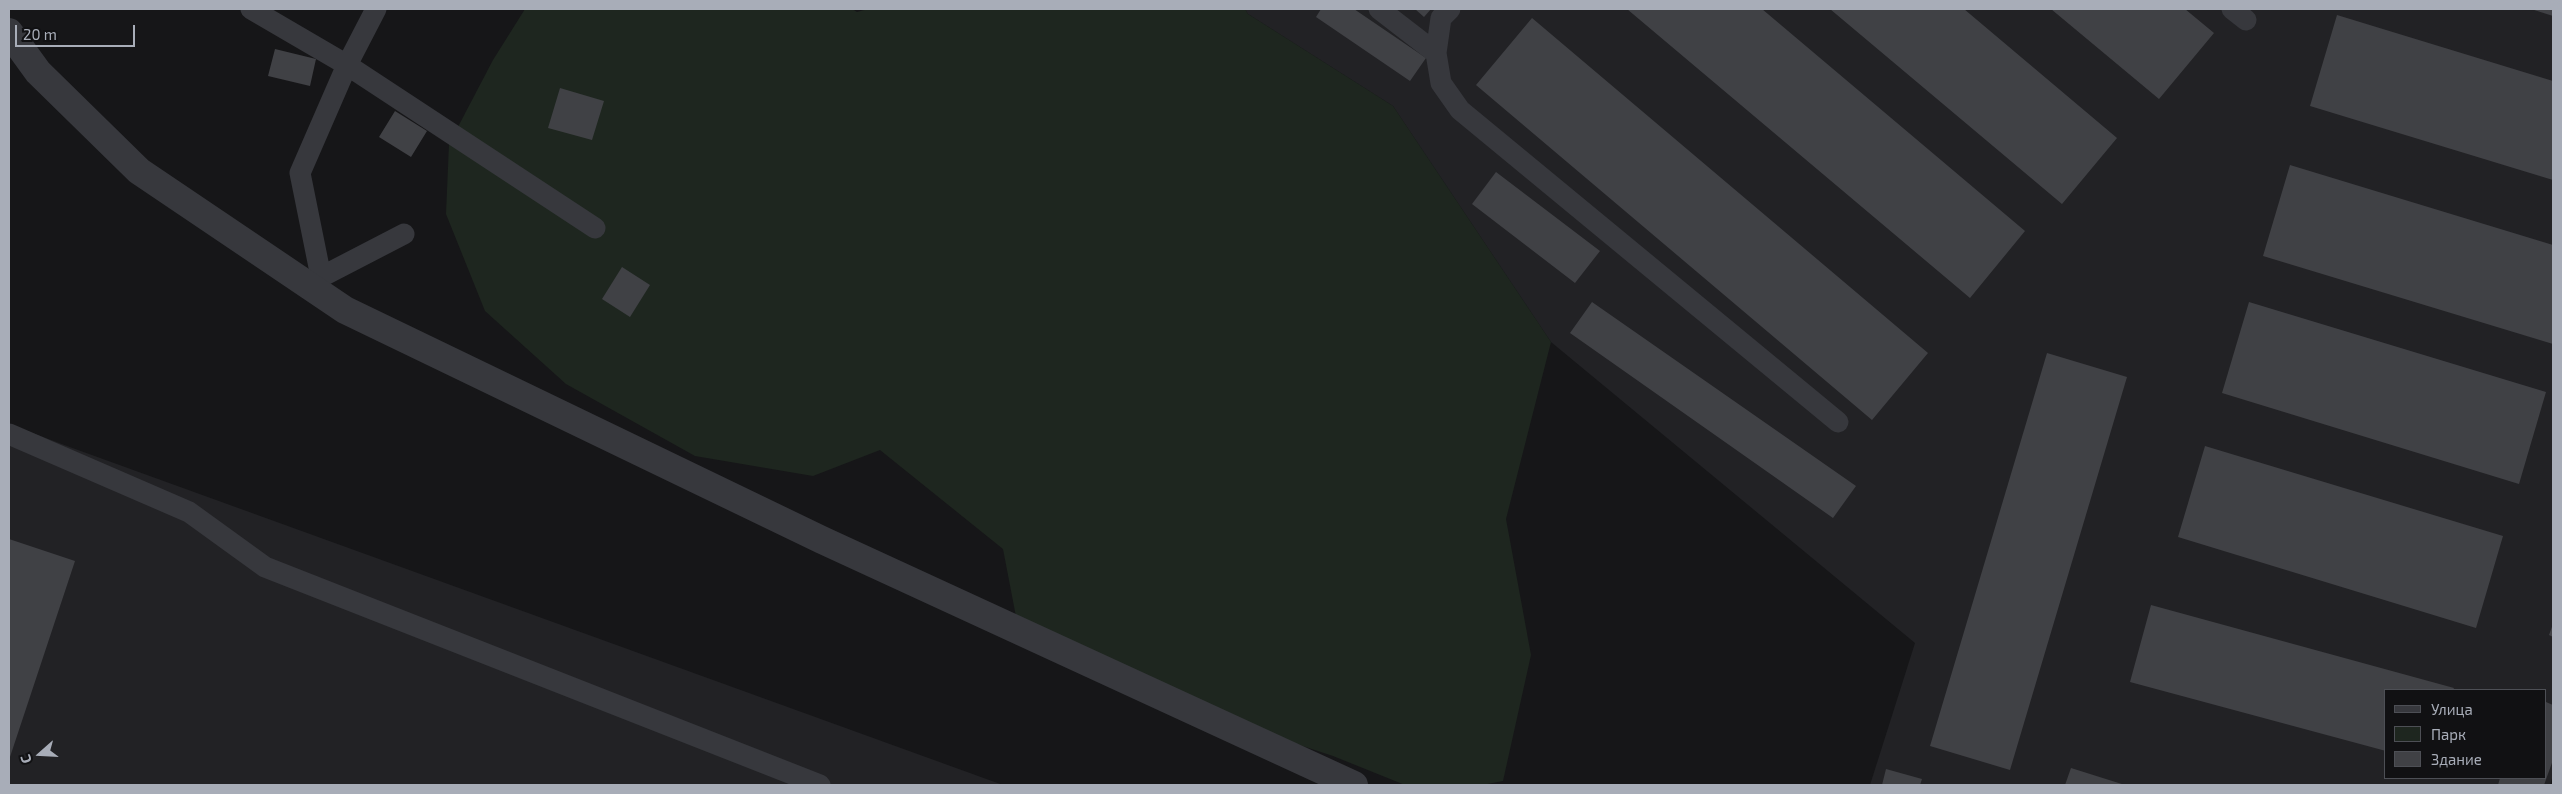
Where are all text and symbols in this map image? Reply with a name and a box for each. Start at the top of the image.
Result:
scale bar [18,15,138,47]
text: 20 m [23,25,57,43]
legend [2384,689,2547,779]
text: Улица [2431,700,2473,718]
text: Парк [2431,725,2466,743]
north arrow [15,729,65,779]
text: Здание [2431,750,2482,768]
text: С [16,752,35,766]

